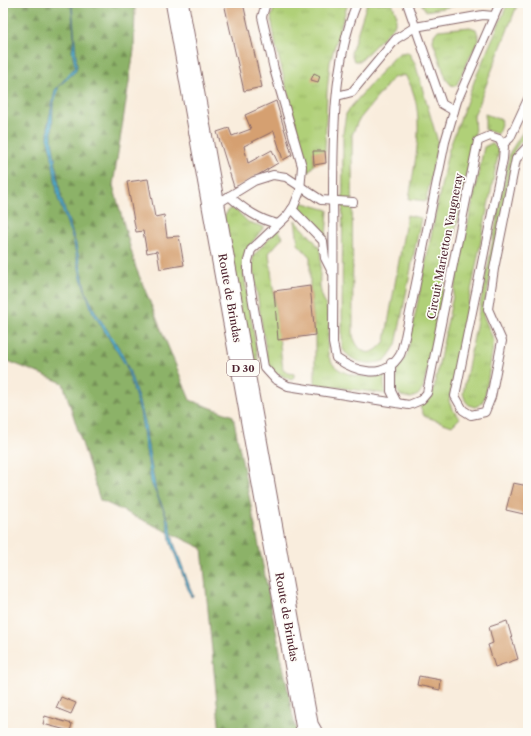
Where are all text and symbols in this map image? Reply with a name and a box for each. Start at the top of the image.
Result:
street label: Circuit Marietton Vaugneray [424,171,466,320]
street label: Route de Brindas [215,252,245,344]
road number: D 30 [227,360,259,376]
street label: Route de Brindas [272,571,302,663]

